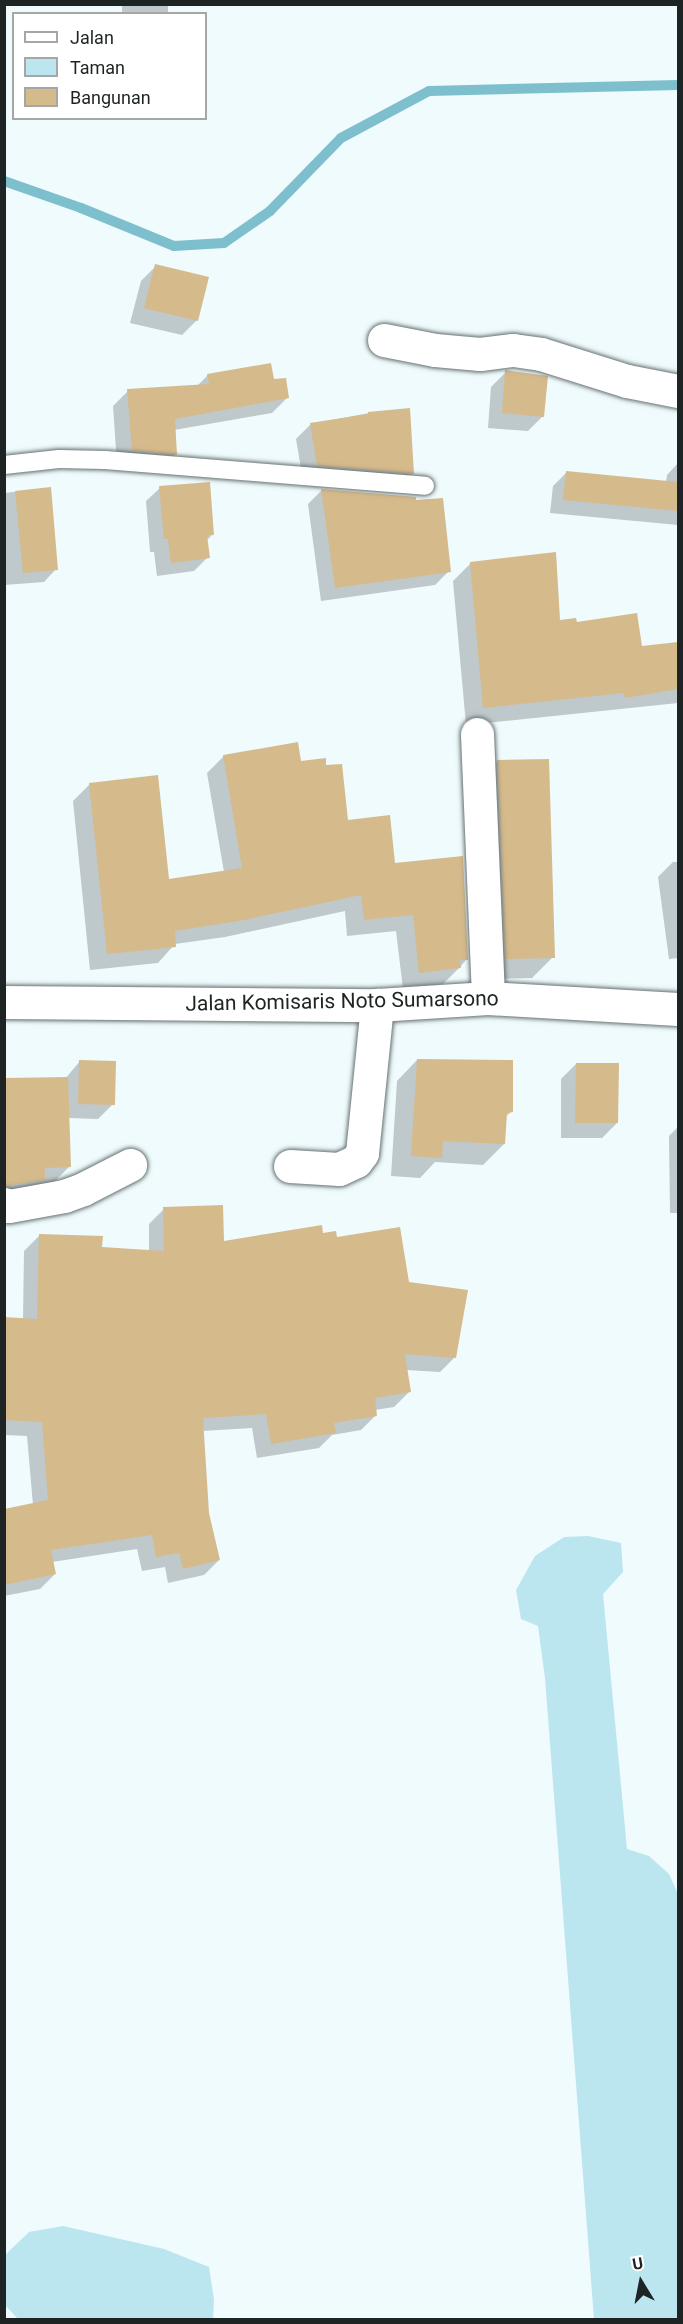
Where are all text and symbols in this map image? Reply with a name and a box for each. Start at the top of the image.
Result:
legend [12,12,207,120]
text: Jalan [70,27,114,48]
text: Taman [70,57,125,78]
text: Bangunan [70,87,151,108]
street label: Jalan Komisaris Noto Sumarsono [185,986,499,1016]
north arrow [611,2252,671,2312]
text: U [631,2254,645,2274]

